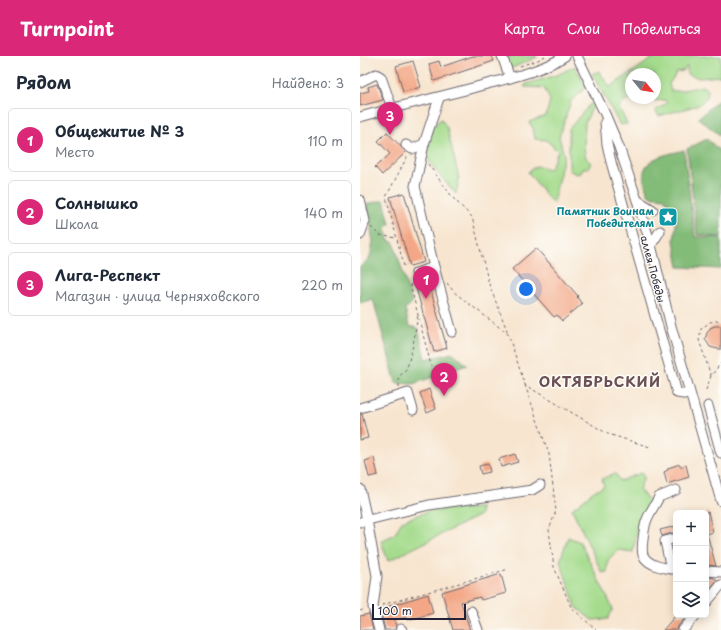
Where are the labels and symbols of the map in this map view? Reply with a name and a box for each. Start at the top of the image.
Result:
north arrow [625,68,661,104]
pin: 3 [377,102,403,135]
place label: Памятник Воинам Победителям [557,203,654,230]
place icon: Памятник Воинам Победителям [657,206,679,228]
street label: аллея Победы [637,234,670,304]
pin: 1 [413,266,439,299]
your location [516,279,536,299]
pin: 2 [431,363,457,396]
district label: ОКТЯБРЬСКИЙ [539,371,661,392]
scale bar [372,602,466,621]

